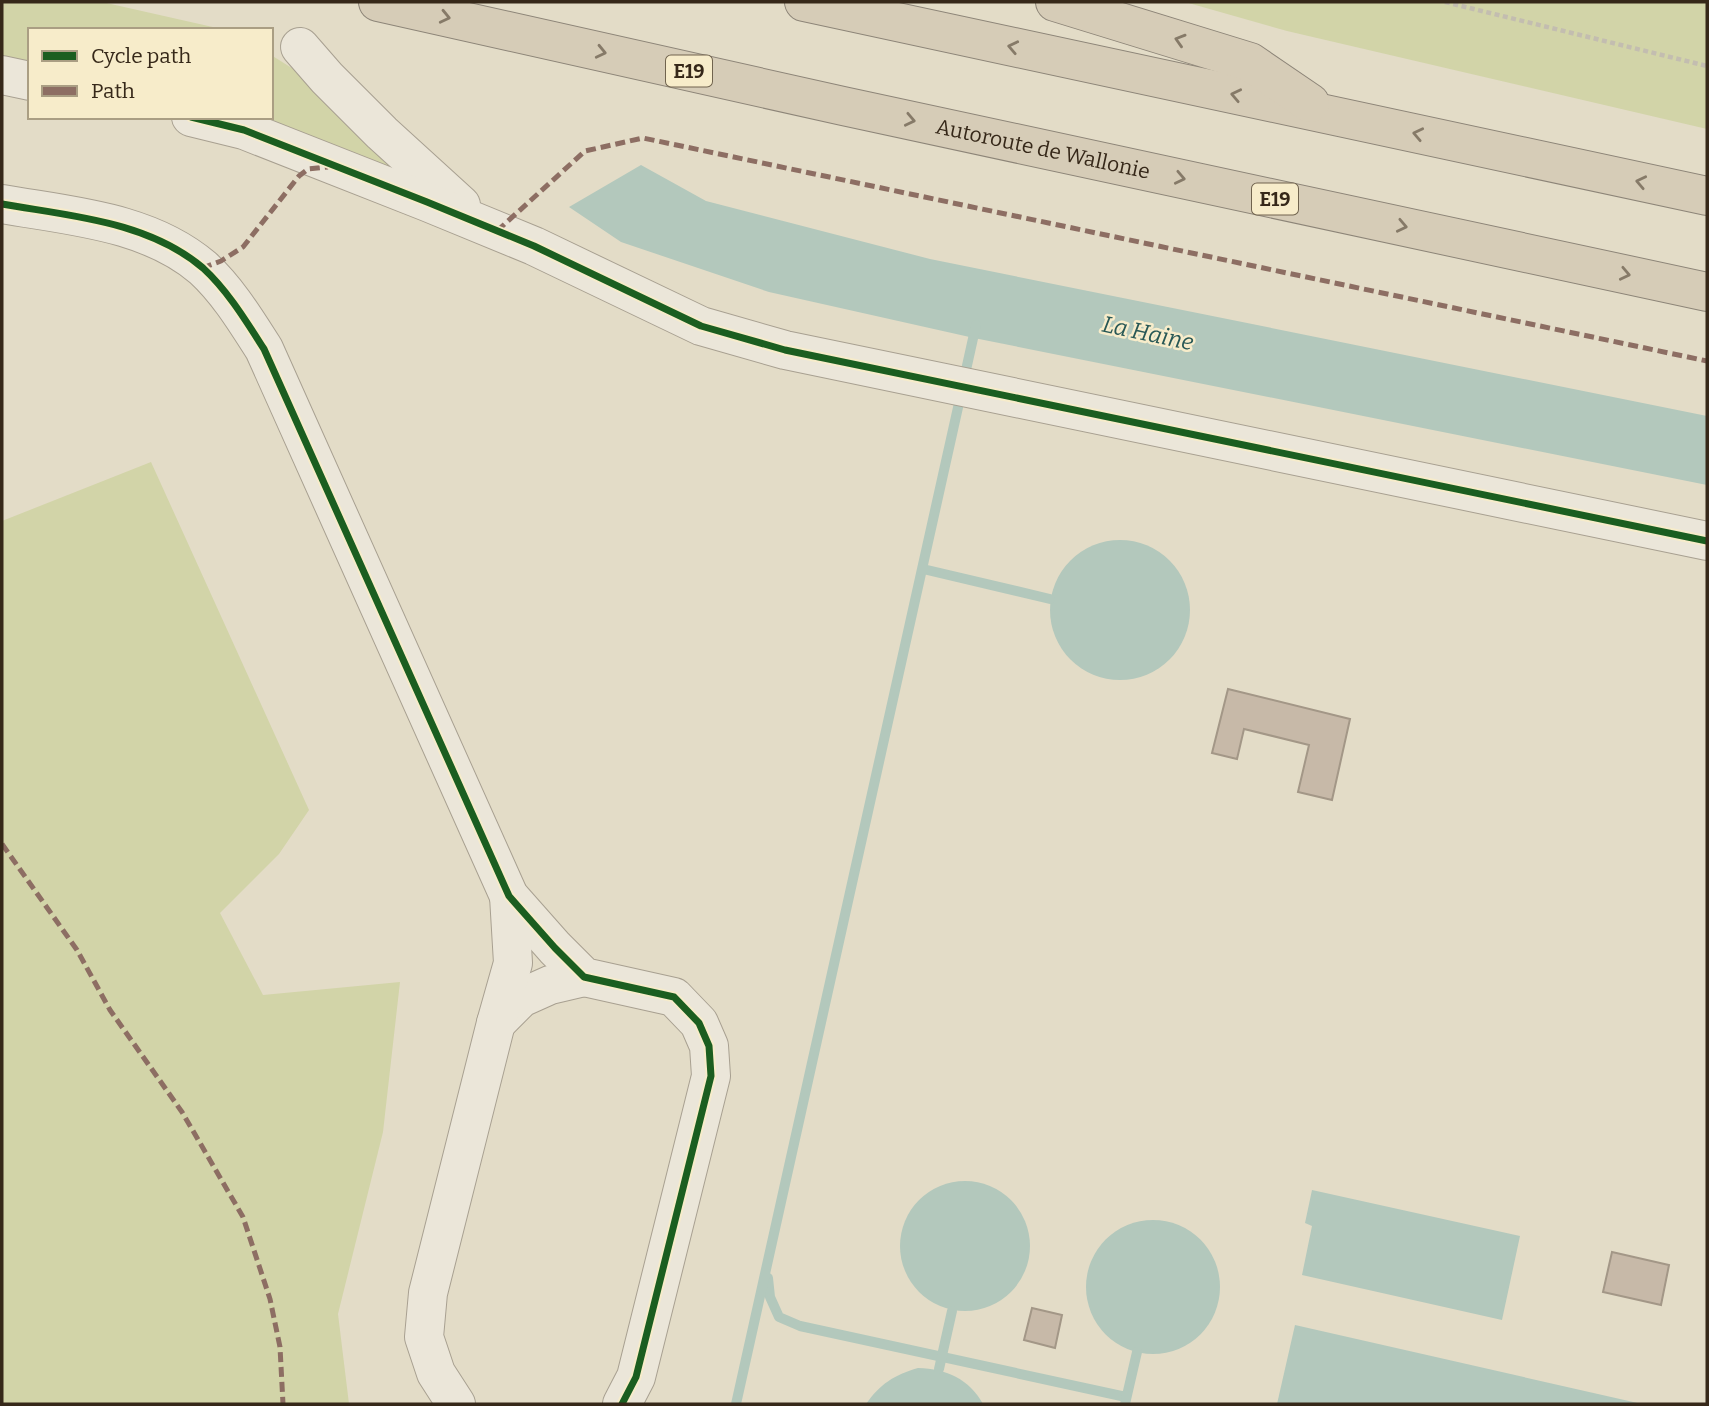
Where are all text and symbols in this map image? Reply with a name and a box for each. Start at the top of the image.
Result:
one-way arrow [439,8,451,23]
legend [28,28,273,119]
one-way arrow [1174,33,1186,48]
one-way arrow [1007,40,1019,55]
text: Cycle path [91,43,191,69]
one-way arrow [595,43,607,58]
road number: E19 [666,55,712,86]
text: Path [91,78,135,104]
one-way arrow [1230,88,1242,103]
one-way arrow [904,112,916,126]
street label: Autoroute de Wallonie [933,113,1152,185]
one-way arrow [1412,128,1424,142]
one-way arrow [1174,170,1186,185]
one-way arrow [1635,176,1647,190]
road number: E19 [1252,183,1298,214]
one-way arrow [1396,218,1408,233]
one-way arrow [1619,266,1631,281]
water label: La Haine [1100,310,1197,356]

